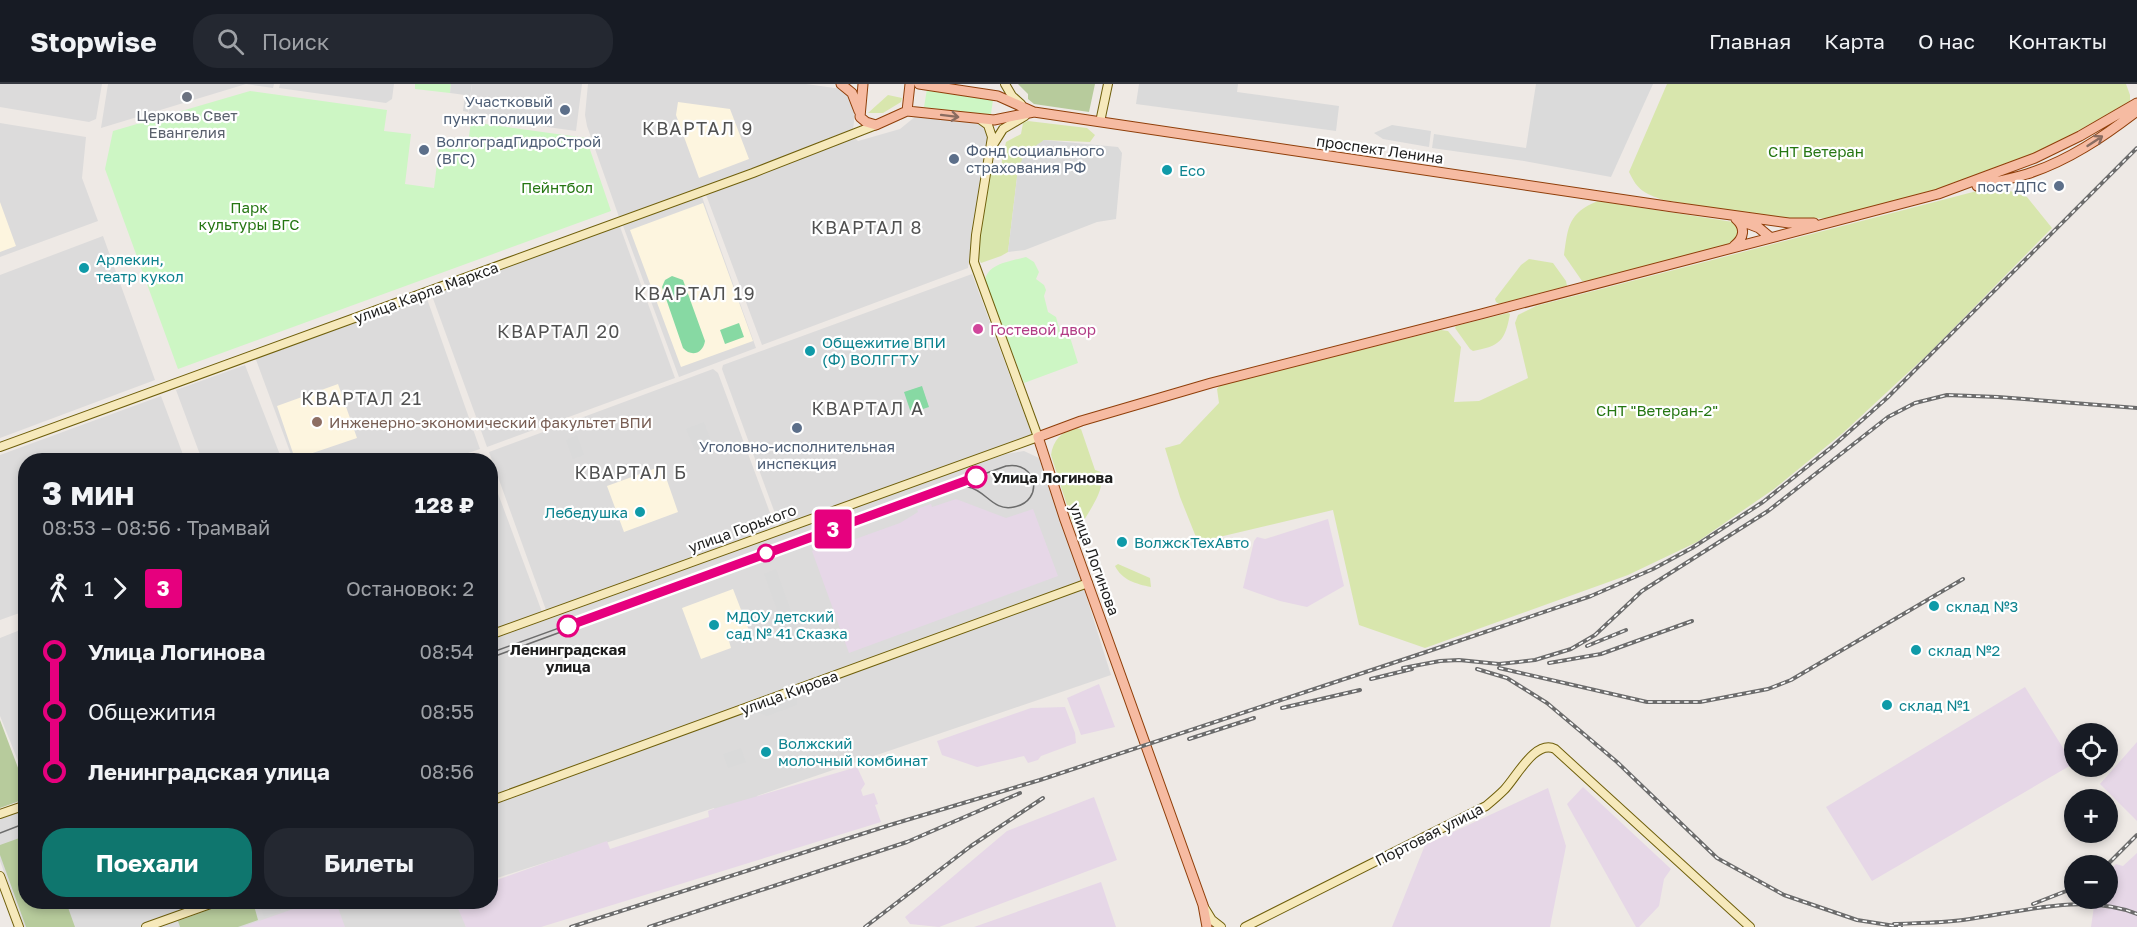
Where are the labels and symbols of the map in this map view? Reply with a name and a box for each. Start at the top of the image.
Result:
marker: Церковь Свет Евангелия [180,90,194,104]
place label: Участковый пункт полиции [443,92,553,127]
marker: Участковый пункт полиции [558,103,572,117]
place label: Церковь Свет Евангелия [136,106,238,141]
one-way arrow [940,111,960,122]
district label: КВАРТАЛ 9 [642,117,754,139]
street label: проспект Ленина [1315,131,1445,167]
place label: ВолгоградГидроСтрой (ВГС) [436,132,601,167]
one-way arrow [2086,135,2103,147]
place label: Фонд социального страхования РФ [966,141,1105,176]
park label: СНТ Ветеран [1768,142,1864,160]
marker: ВолгоградГидроСтрой (ВГС) [417,143,431,157]
marker: Фонд социального страхования РФ [947,152,961,166]
place label: Eco [1179,161,1205,179]
marker: Eco [1160,163,1174,177]
place label: пост ДПС [1977,177,2047,195]
park label: Пейнтбол [521,178,593,196]
marker: пост ДПС [2052,179,2066,193]
park label: Парк культуры ВГС [198,198,300,233]
district label: КВАРТАЛ 8 [811,216,923,238]
place label: Арлекин, театр кукол [96,250,184,285]
street label: улица Карла Маркса [351,258,501,326]
marker: Арлекин, театр кукол [77,261,91,275]
district label: КВАРТАЛ 19 [634,282,756,304]
district label: КВАРТАЛ 20 [497,320,621,342]
place label: Гостевой двор [990,320,1096,338]
marker: Гостевой двор [971,322,985,336]
place label: Общежитие ВПИ (Ф) ВОЛГГТУ [822,333,946,368]
marker: Общежитие ВПИ (Ф) ВОЛГГТУ [803,344,817,358]
district label: КВАРТАЛ 21 [301,387,423,409]
district label: КВАРТАЛ А [811,397,925,419]
park label: СНТ "Ветеран-2" [1596,401,1718,419]
place label: Инженерно-экономический факультет ВПИ [329,413,652,431]
marker: Инженерно-экономический факультет ВПИ [310,415,324,429]
marker: Уголовно-исполнительная инспекция [790,421,804,435]
place label: Уголовно-исполнительная инспекция [699,437,895,472]
district label: КВАРТАЛ Б [575,461,687,483]
marker: Улица Логинова [965,466,987,488]
place label: Улица Логинова [992,468,1113,486]
street label: улица Горького [686,500,798,556]
street label: улица Логинова [1066,500,1124,618]
place label: Лебедушка [545,503,628,521]
marker: Лебедушка [633,505,647,519]
line badge: 3 [814,510,852,548]
place label: ВолжскТехАвто [1134,533,1249,551]
marker: ВолжскТехАвто [1115,535,1129,549]
unlabelled marker [757,544,775,562]
place label: склад №3 [1946,597,2018,615]
marker: склад №3 [1927,599,1941,613]
place label: МДОУ детский сад № 41 Сказка [726,607,848,642]
marker: Ленинградская улица [557,615,579,637]
marker: МДОУ детский сад № 41 Сказка [707,618,721,632]
place label: Ленинградская улица [510,640,626,675]
place label: склад №2 [1928,641,2000,659]
marker: склад №2 [1909,643,1923,657]
street label: улица Кирова [738,666,840,718]
place label: склад №1 [1899,696,1970,714]
marker: склад №1 [1880,698,1894,712]
place label: Волжский молочный комбинат [778,734,928,769]
marker: Волжский молочный комбинат [759,745,773,759]
street label: Портовая улица [1372,799,1486,869]

